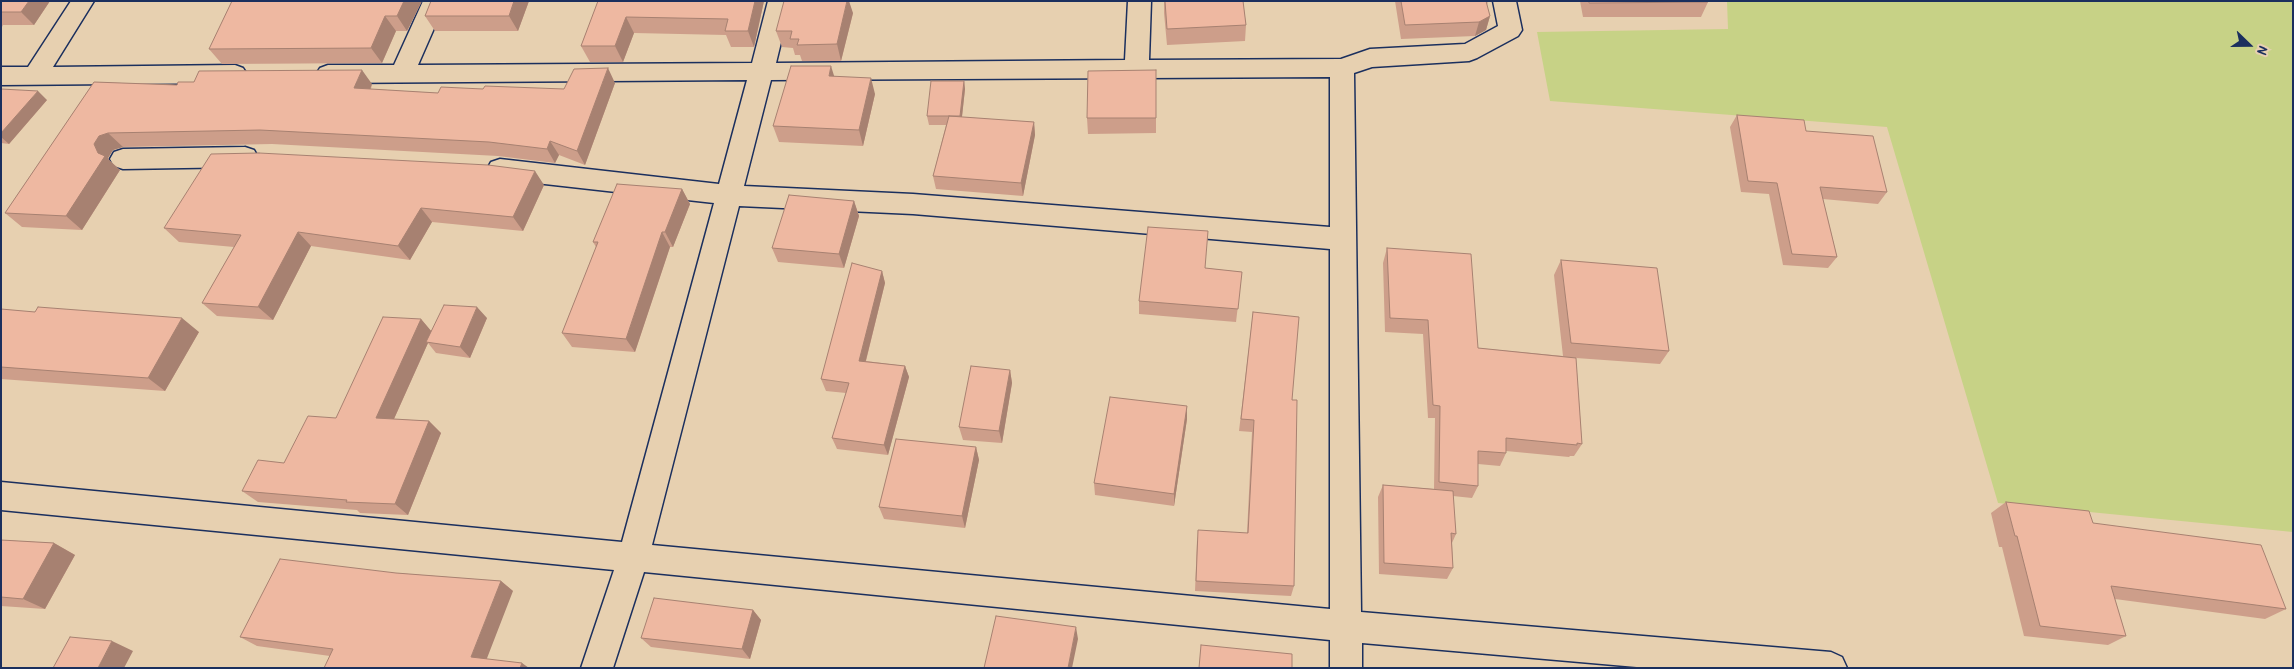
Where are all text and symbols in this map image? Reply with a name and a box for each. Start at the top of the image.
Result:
north arrow [2224,20,2274,70]
text: N [2253,44,2274,58]

